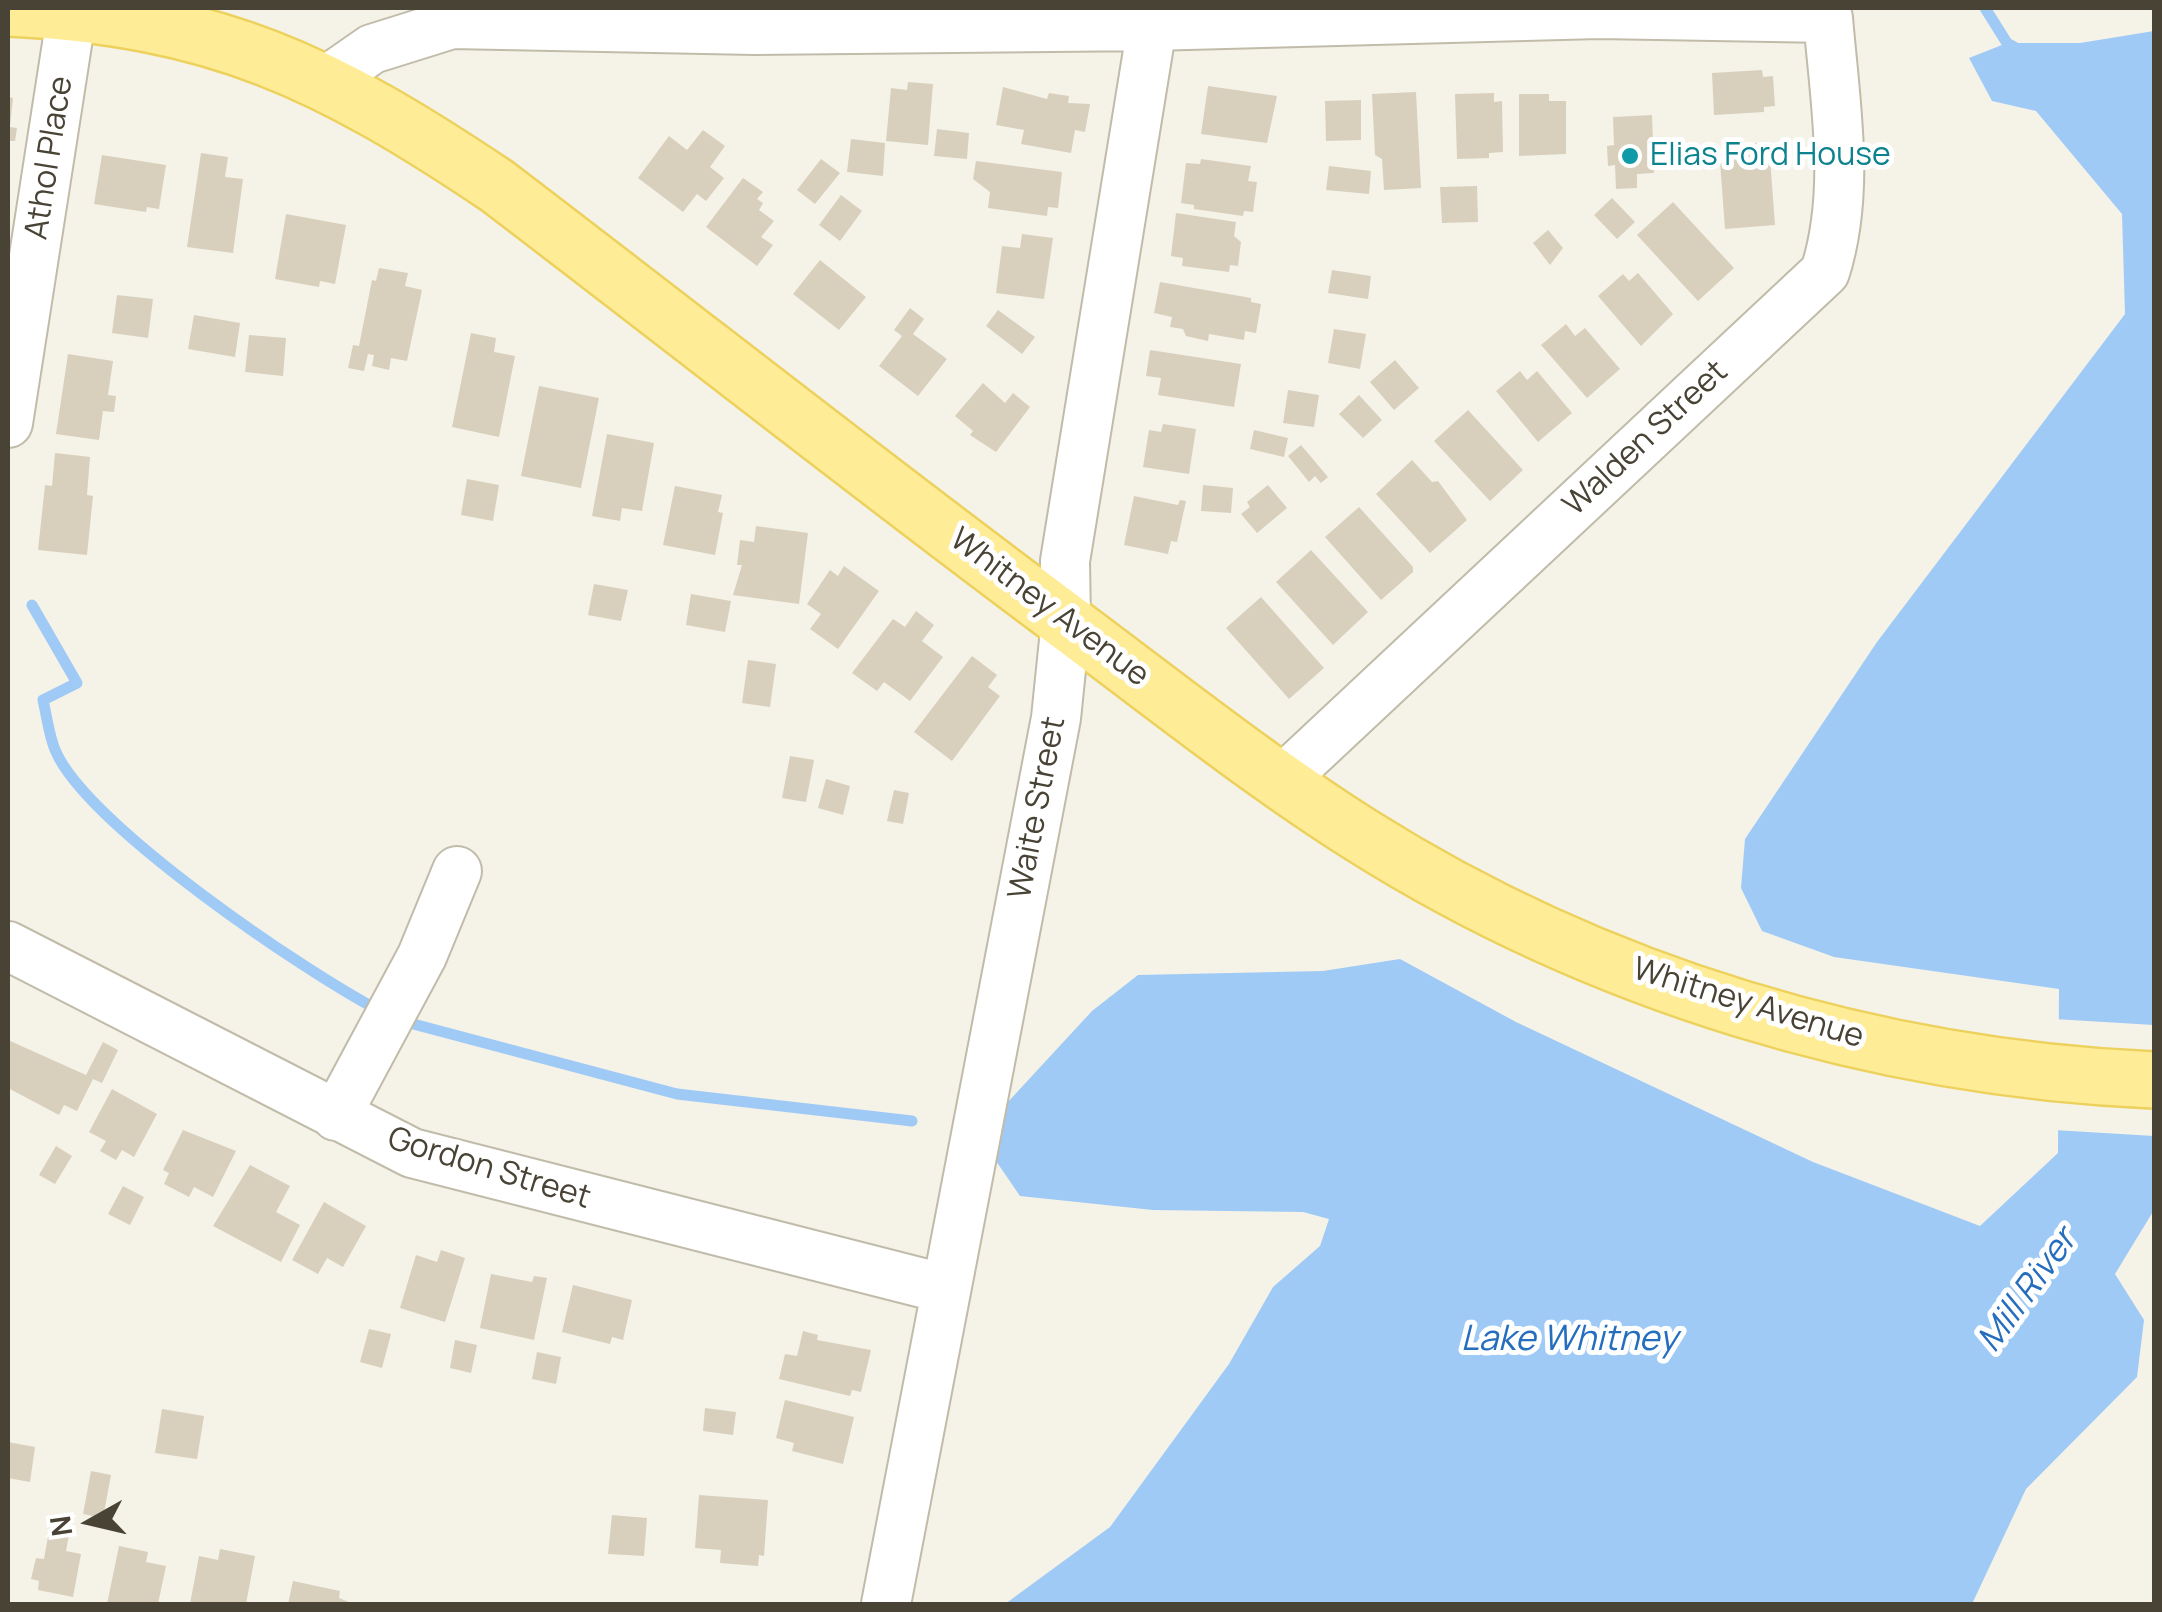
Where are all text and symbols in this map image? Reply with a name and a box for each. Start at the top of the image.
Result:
street label: Athol Place [18,74,82,242]
place label: Elias Ford House [1650,137,1891,175]
marker: Elias Ford House [1619,145,1641,167]
street label: Walden Street [1556,353,1736,525]
street label: Whitney Avenue [942,521,1156,695]
street label: Waite Street [1002,714,1074,902]
street label: Whitney Avenue [1628,951,1868,1057]
street label: Gordon Street [383,1120,595,1218]
water label: Mill River [1969,1221,2087,1361]
water label: Lake Whitney [1461,1319,1677,1361]
north arrow [40,1472,140,1572]
text: N [40,1514,81,1539]

